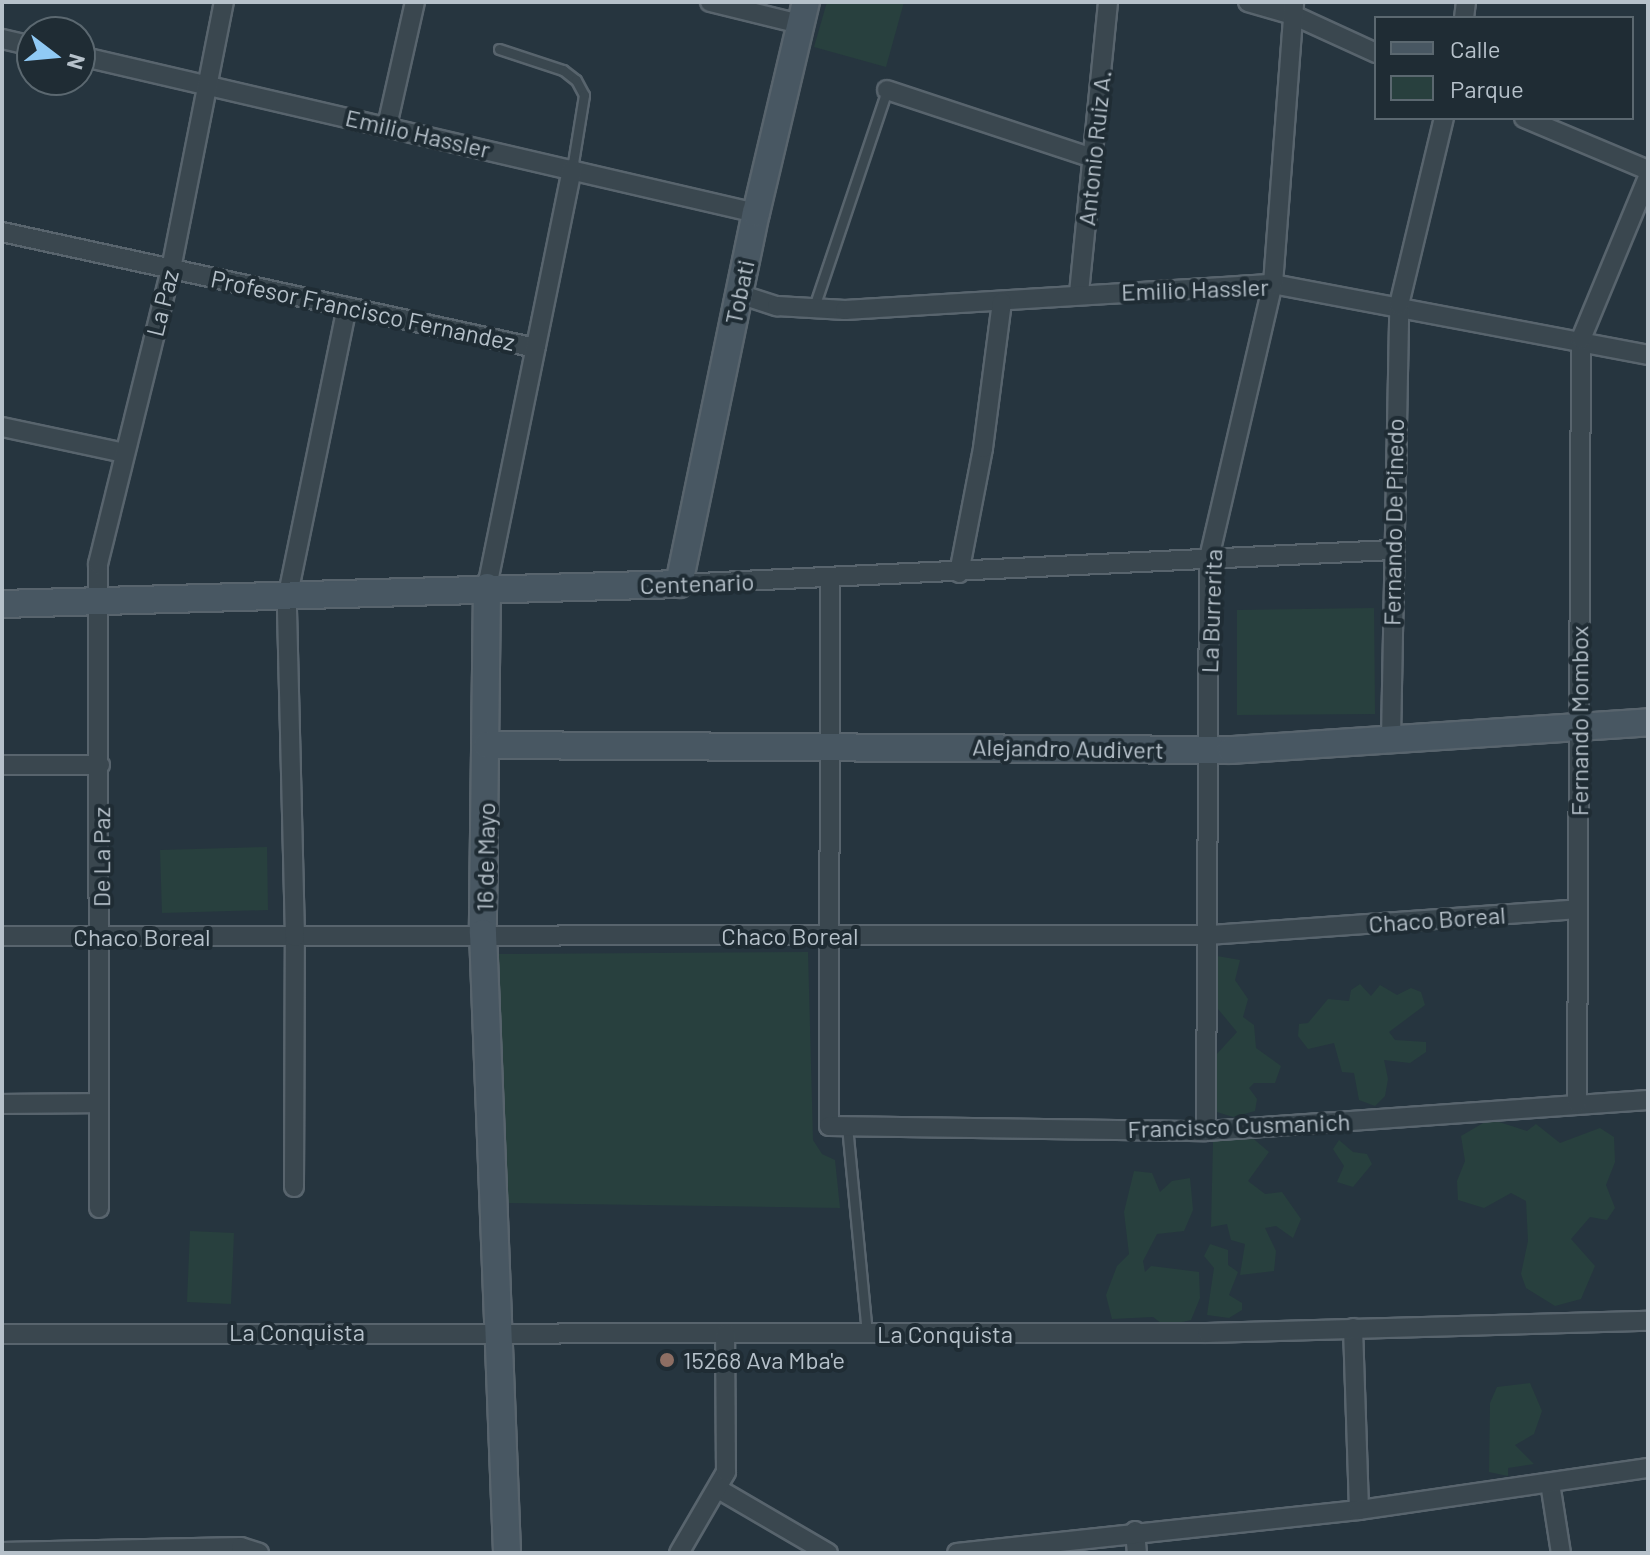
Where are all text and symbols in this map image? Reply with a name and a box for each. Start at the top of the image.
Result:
north arrow [16,16,96,96]
legend [1374,16,1634,120]
text: Calle [1450,34,1501,63]
text: N [63,51,92,73]
street label: Antonio Ruiz A. [1072,69,1116,227]
text: Parque [1450,74,1524,103]
street label: Emilio Hassler [343,102,493,164]
street label: Tobati [718,257,760,327]
street label: Profesor Francisco Fernandez [208,264,518,356]
street label: La Paz [140,267,184,339]
street label: Emilio Hassler [1121,272,1269,306]
street label: Fernando De Pinedo [1377,418,1409,626]
street label: La Burrerita [1194,548,1228,674]
street label: Centenario [639,567,755,599]
street label: Fernando Mombox [1565,626,1593,816]
street label: Alejandro Audivert [972,732,1164,764]
street label: 16 de Mayo [470,802,500,912]
street label: De La Paz [87,807,115,907]
street label: Chaco Boreal [1368,900,1506,938]
street label: Chaco Boreal [721,922,859,950]
street label: Chaco Boreal [73,923,211,951]
street label: Francisco Cusmanich [1127,1107,1351,1143]
street label: La Conquista [229,1318,365,1346]
street label: La Conquista [877,1320,1013,1348]
place label: 15268 Ava Mba'e [683,1346,845,1374]
marker: 15268 Ava Mba'e [658,1351,676,1369]

